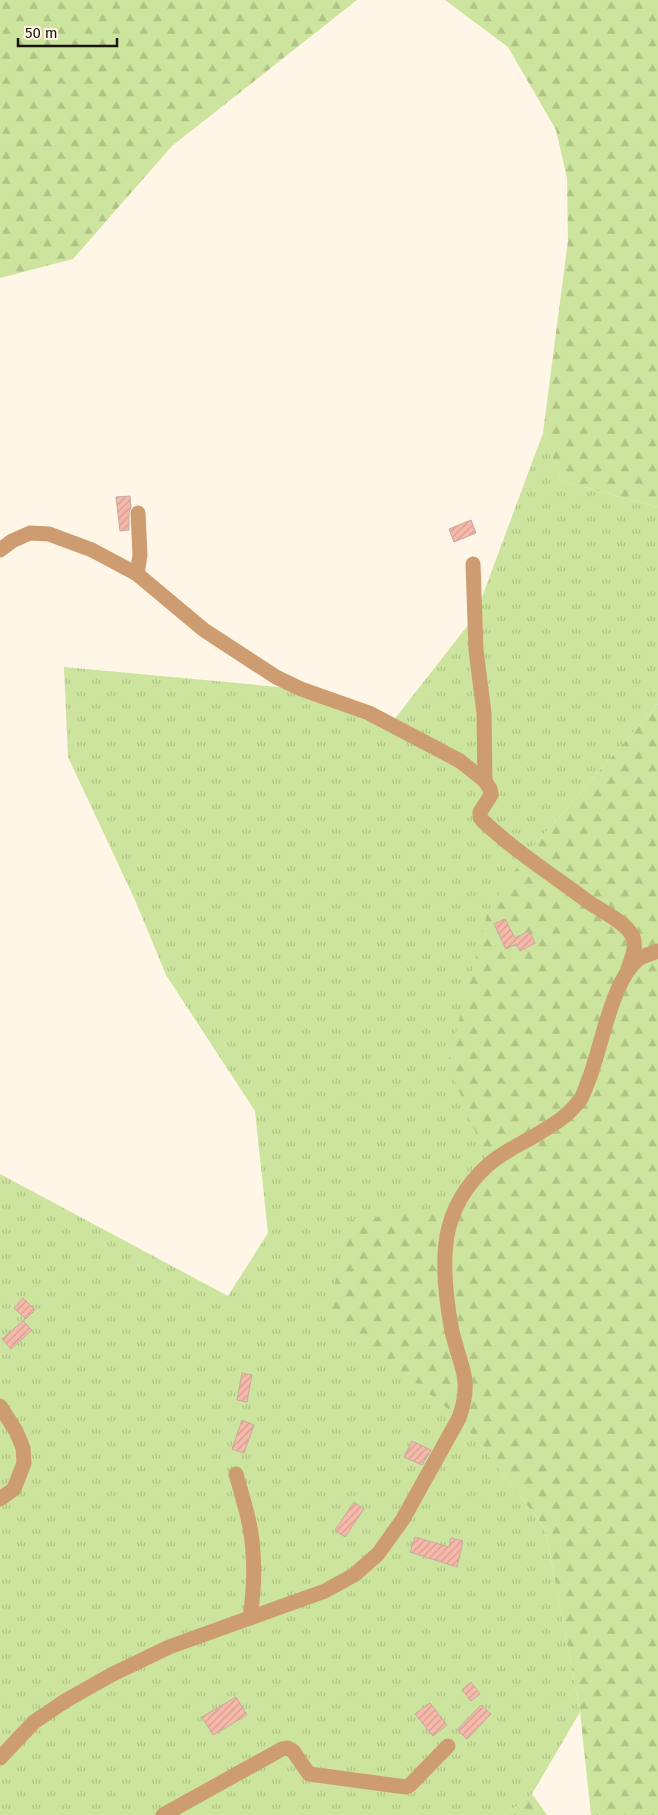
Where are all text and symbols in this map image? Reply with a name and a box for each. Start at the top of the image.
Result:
scale bar [18,15,116,47]
text: 50 m [25,24,58,42]

